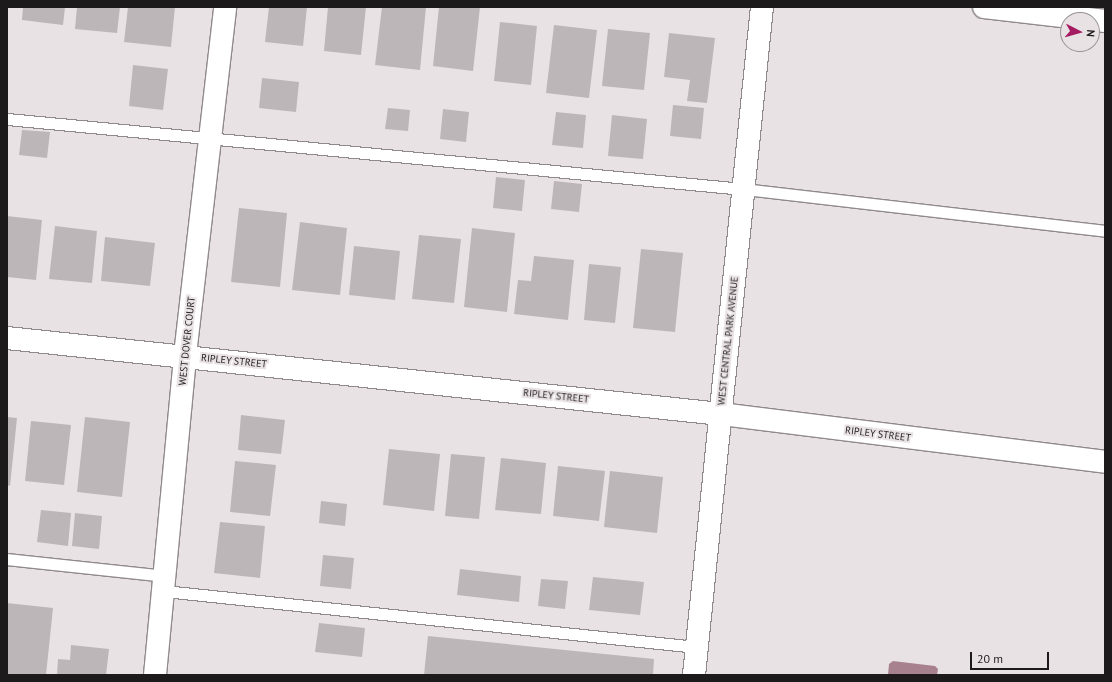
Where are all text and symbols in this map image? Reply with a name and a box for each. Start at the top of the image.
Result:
north arrow [1060,12,1100,52]
text: N [1084,29,1098,37]
street label: WEST CENTRAL PARK AVENUE [715,275,741,407]
street label: WEST DOVER COURT [176,296,198,386]
street label: RIPLEY STREET [200,352,268,370]
street label: RIPLEY STREET [522,387,590,405]
street label: RIPLEY STREET [844,424,912,444]
scale bar [972,644,1051,670]
text: 20 m [977,651,1003,666]

